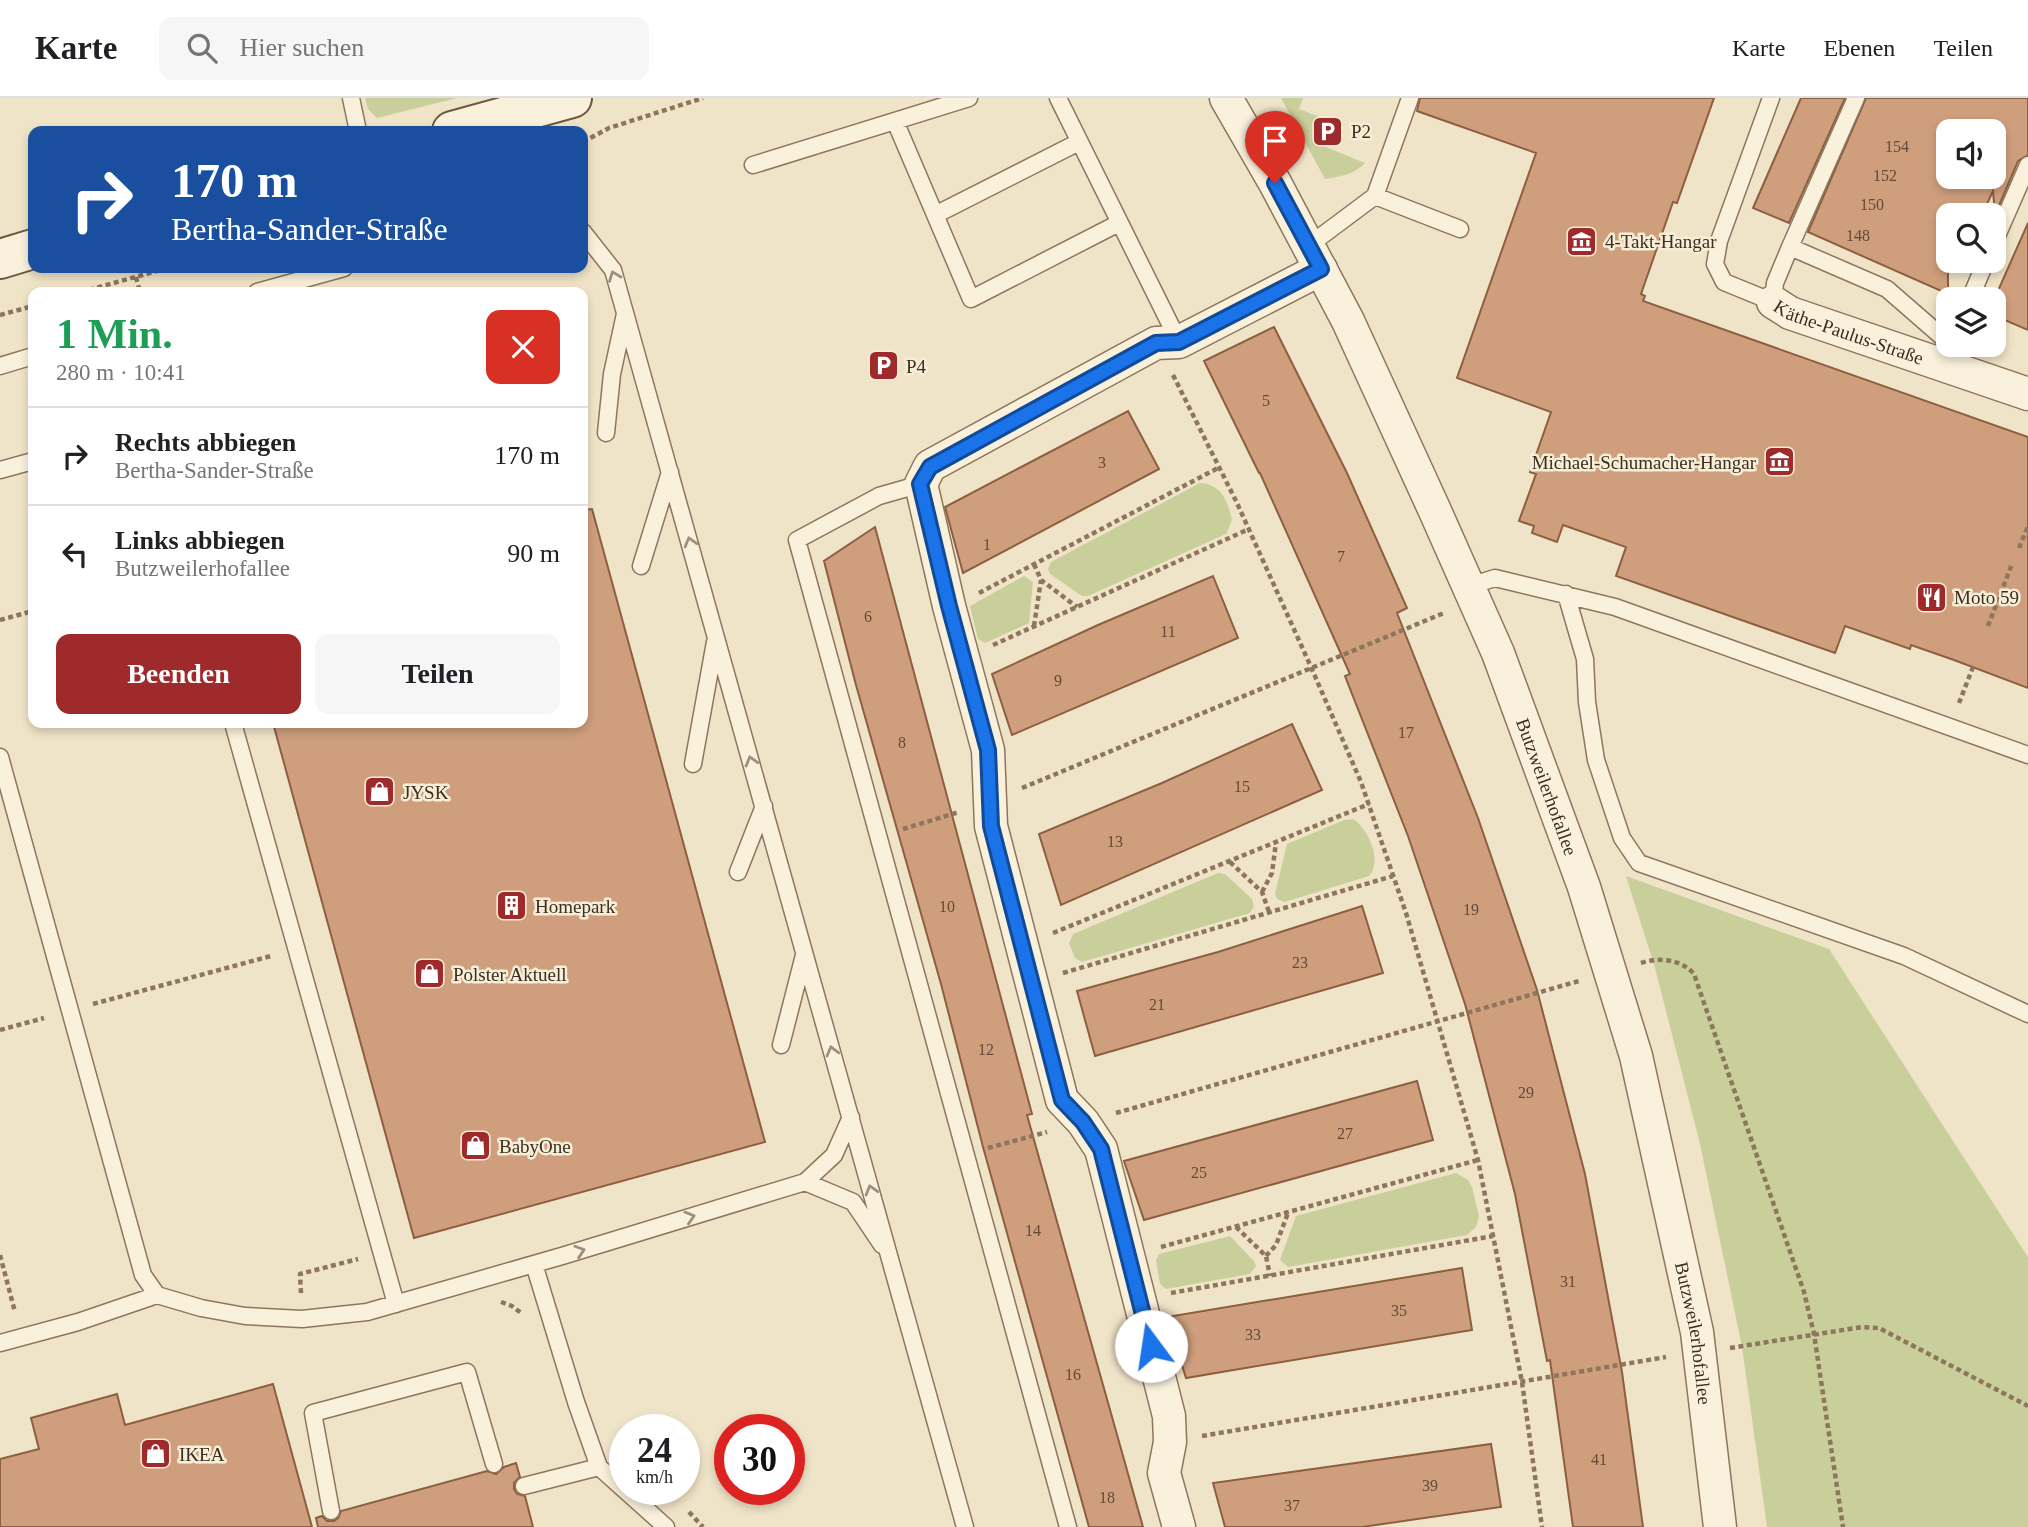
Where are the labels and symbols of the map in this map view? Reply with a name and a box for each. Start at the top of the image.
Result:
pin [1245,111,1305,183]
parking icon: P2 [1311,114,1345,148]
place label: P2 [1351,121,1371,142]
house number: 154 [1885,138,1909,155]
house number: 152 [1873,167,1897,184]
house number: 150 [1860,196,1884,213]
museum icon: 4-Takt-Hangar [1565,224,1599,258]
house number: 148 [1846,227,1870,244]
place label: 4-Takt-Hangar [1605,231,1717,252]
one-way arrow [609,271,623,283]
street label: Käthe-Paulus-Straße [1770,295,1926,368]
parking icon: P4 [866,349,900,383]
place label: P4 [906,356,927,377]
house number: 5 [1262,392,1270,409]
museum icon: Michael-Schumacher-Hangar [1762,445,1796,479]
place label: Michael-Schumacher-Hangar [1532,452,1757,473]
house number: 3 [1098,454,1106,471]
one-way arrow [683,536,698,548]
house number: 1 [983,536,991,553]
house number: 7 [1337,548,1345,565]
restaurant icon: Moto 59 [1914,580,1948,614]
place label: Moto 59 [1954,587,2019,608]
house number: 6 [864,608,872,625]
house number: 11 [1160,623,1176,640]
house number: 9 [1054,672,1062,689]
street label: Butzweilerhofallee [1512,715,1582,858]
house number: 17 [1398,724,1414,741]
house number: 8 [898,734,906,751]
one-way arrow [745,755,759,767]
shop icon: JYSK [363,775,397,809]
house number: 15 [1234,778,1250,795]
place label: JYSK [403,782,449,803]
house number: 13 [1107,833,1123,850]
building icon: Homepark [495,889,529,923]
place label: Homepark [535,896,616,917]
house number: 10 [939,898,955,915]
house number: 19 [1463,901,1479,918]
house number: 23 [1292,954,1308,971]
shop icon: Polster Aktuell [413,957,447,991]
place label: Polster Aktuell [453,964,566,985]
house number: 21 [1149,996,1165,1013]
house number: 12 [978,1041,994,1058]
one-way arrow [826,1045,840,1057]
house number: 29 [1518,1084,1534,1101]
house number: 27 [1337,1125,1353,1142]
shop icon: BabyOne [459,1129,493,1163]
place label: BabyOne [499,1136,571,1157]
house number: 25 [1191,1164,1207,1181]
one-way arrow [865,1184,879,1196]
one-way arrow [684,1210,696,1225]
house number: 14 [1025,1222,1041,1239]
one-way arrow [574,1244,586,1259]
street label: Butzweilerhofallee [1671,1260,1716,1406]
house number: 31 [1560,1273,1576,1290]
house number: 35 [1391,1302,1407,1319]
position arrow [1114,1309,1188,1383]
house number: 33 [1245,1326,1261,1343]
house number: 16 [1065,1366,1081,1383]
speed limit sign: 30 [714,1414,805,1505]
shop icon: IKEA [139,1437,173,1471]
place label: IKEA [179,1444,225,1465]
house number: 41 [1591,1451,1607,1468]
house number: 39 [1422,1477,1438,1494]
house number: 18 [1099,1489,1115,1506]
house number: 37 [1284,1497,1300,1514]

